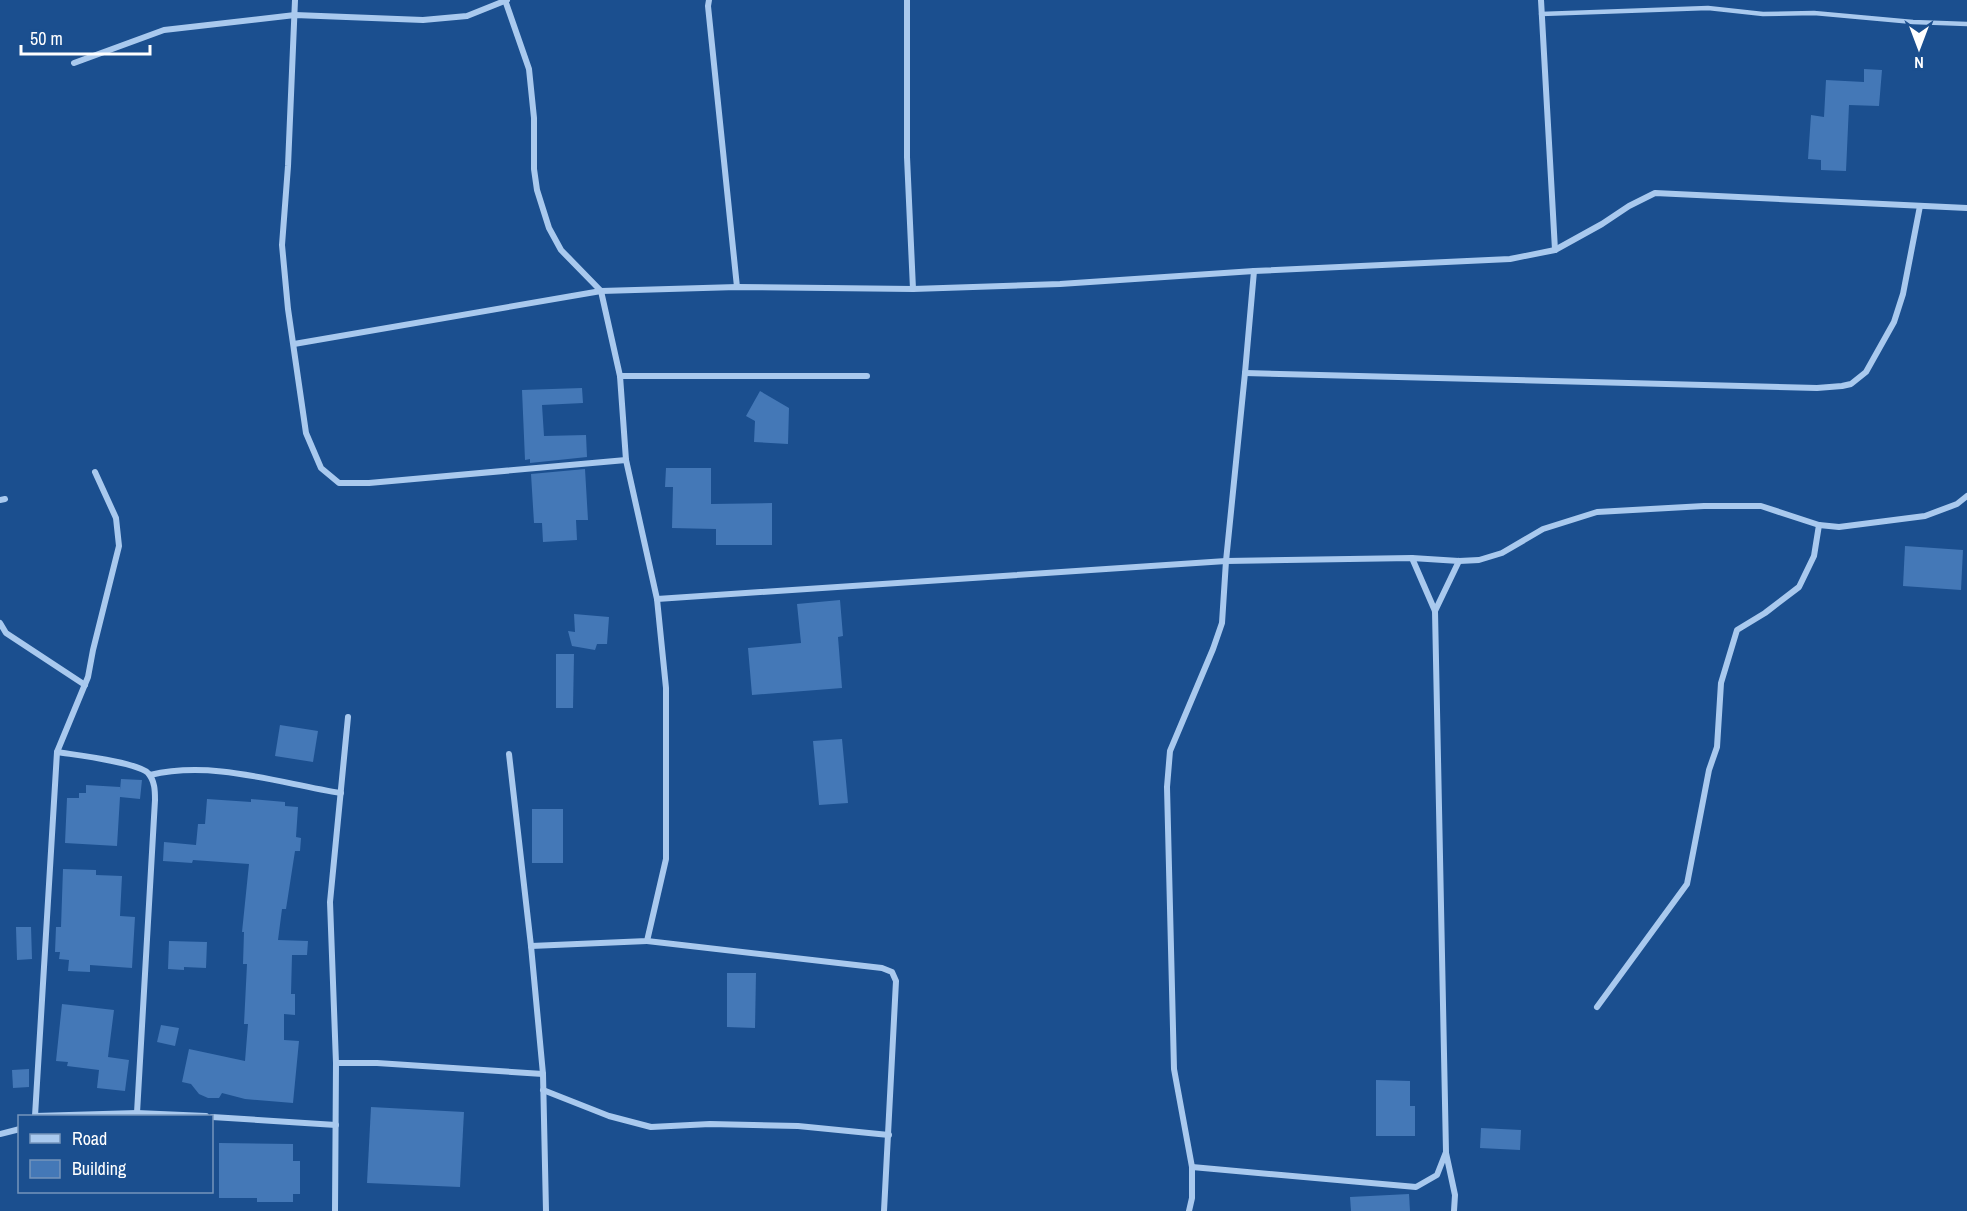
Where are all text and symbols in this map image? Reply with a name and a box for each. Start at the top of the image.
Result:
scale bar [21,18,150,56]
north arrow [1889,18,1949,78]
text: 50 m [30,26,63,51]
text: N [1914,52,1924,74]
legend [18,1115,213,1193]
text: Road [72,1126,107,1151]
text: Building [72,1156,127,1181]

